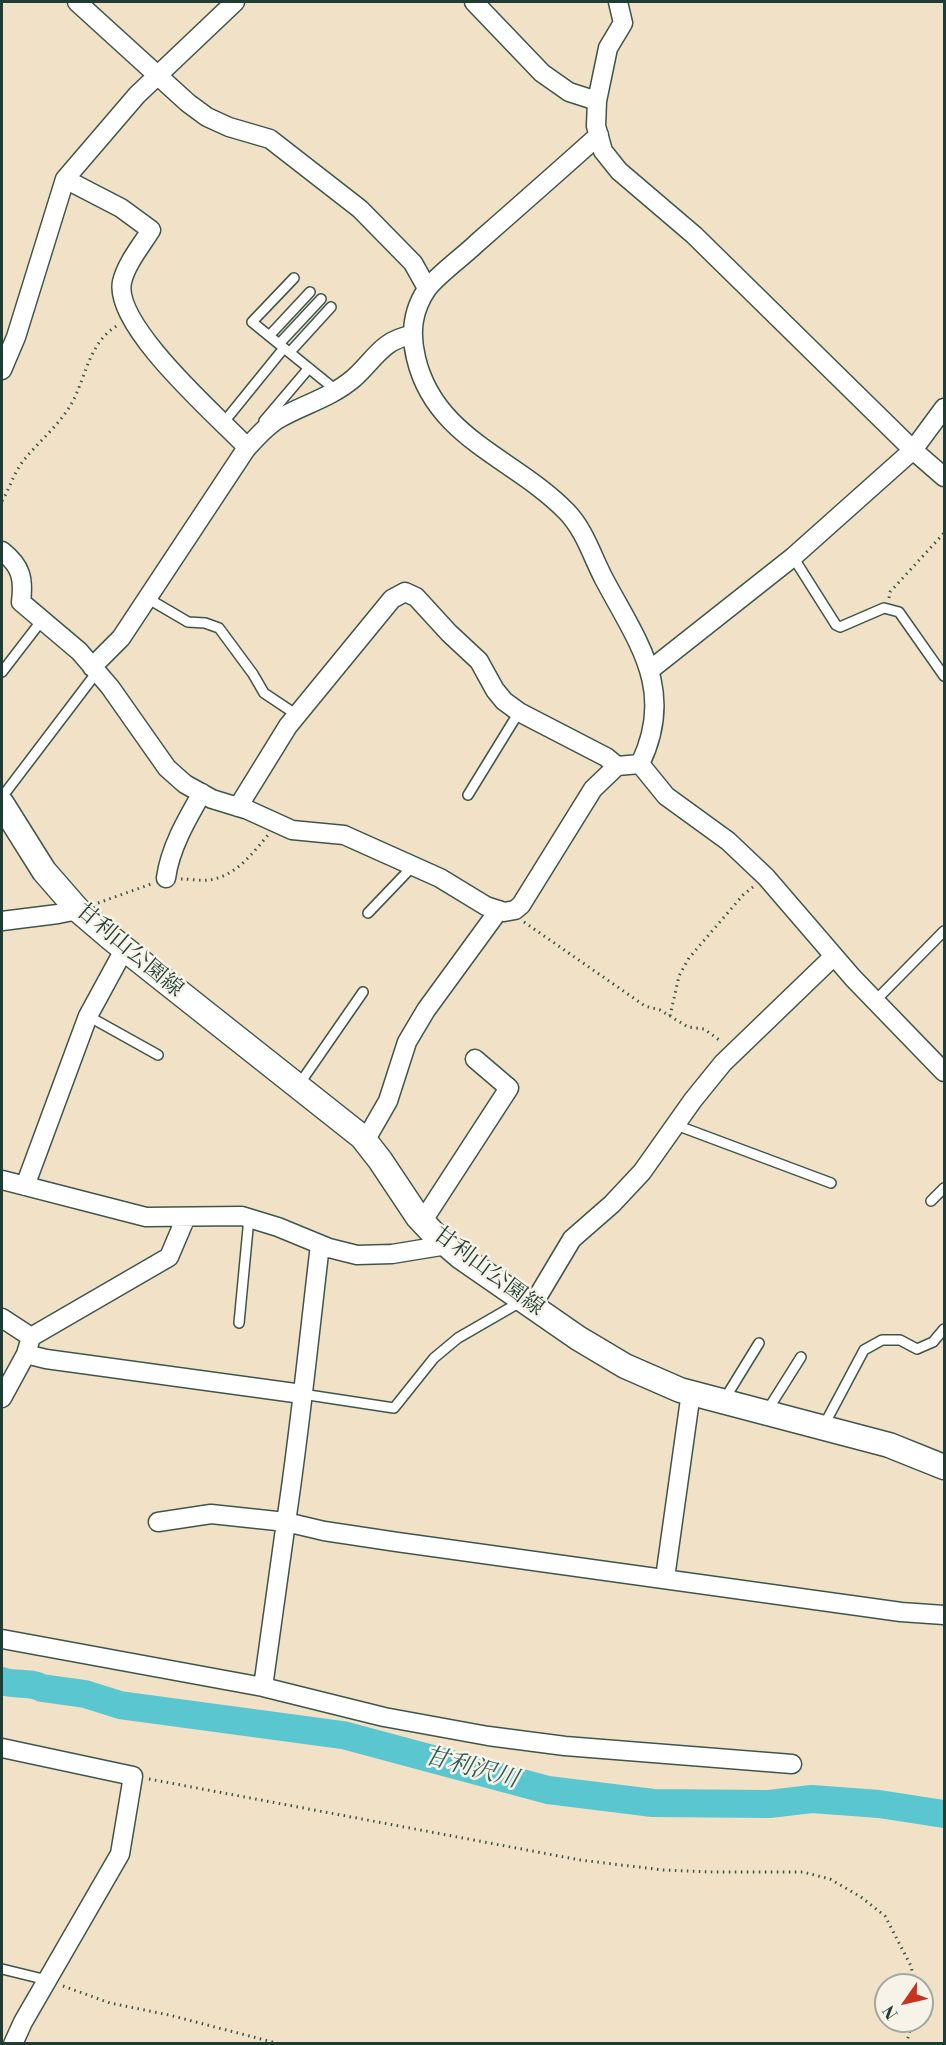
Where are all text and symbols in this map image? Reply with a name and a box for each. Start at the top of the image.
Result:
street label: 甘利山公園線 [70,898,188,1004]
street label: 甘利山公園線 [427,1222,549,1322]
water label: 甘利沢川 [421,1743,521,1795]
north arrow [874,1973,934,2033]
text: N [879,2001,903,2023]

